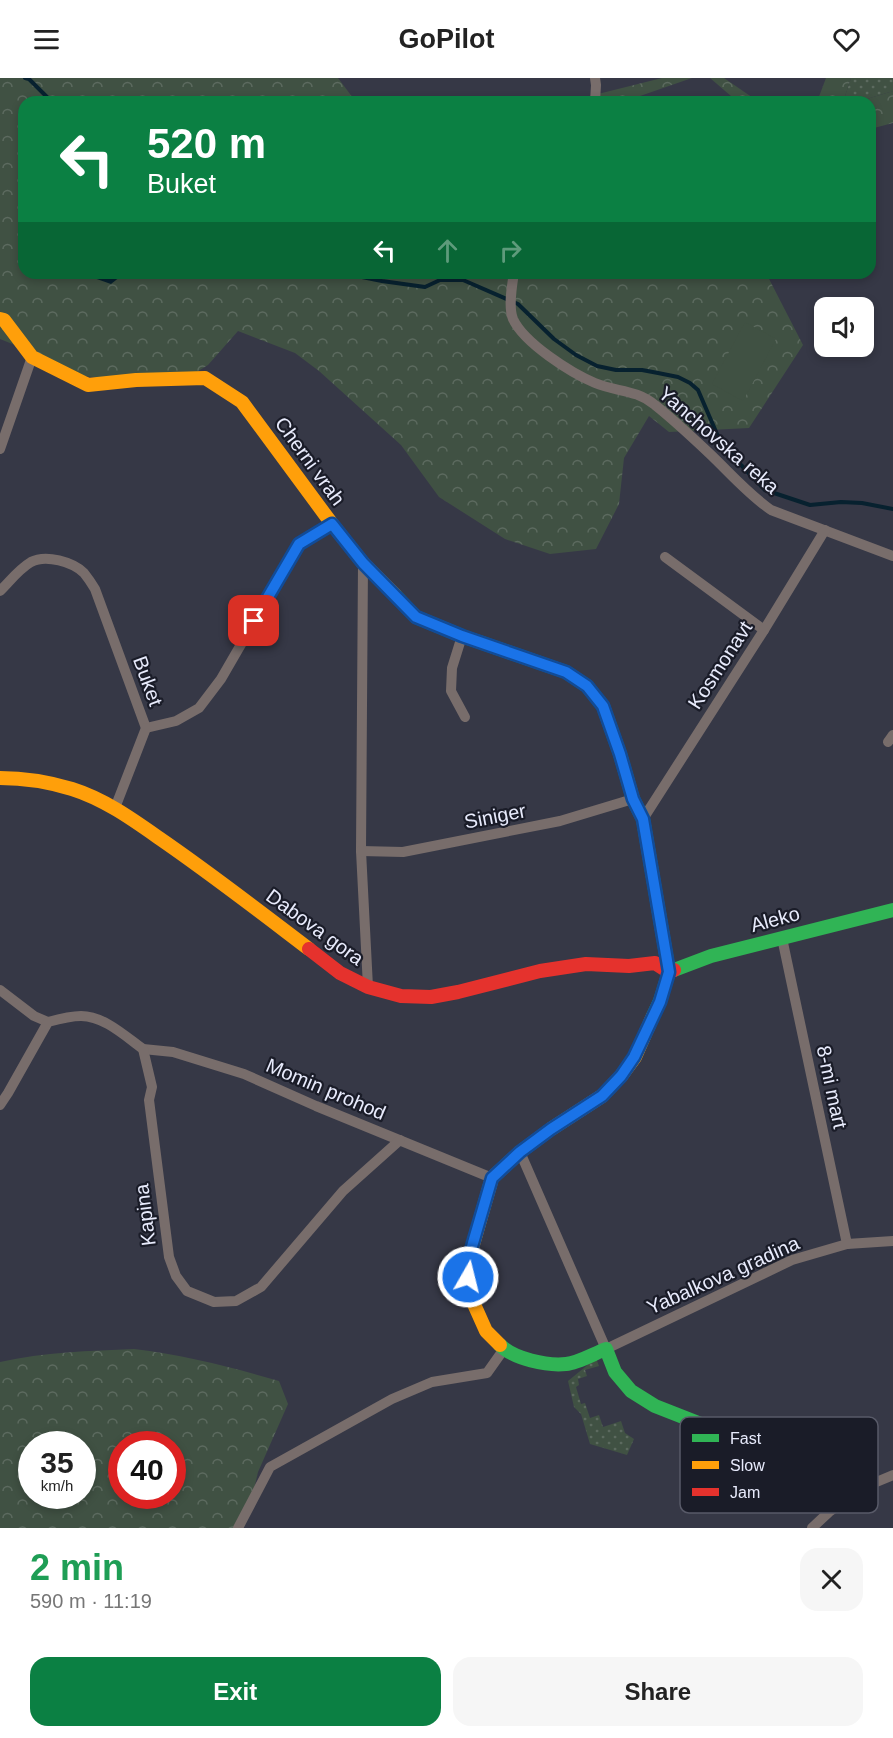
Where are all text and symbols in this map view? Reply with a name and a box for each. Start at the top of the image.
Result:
icon: menu [30,23,63,56]
icon: heart [830,23,863,56]
text: GoPilot [399,24,495,54]
icon: left [48,120,126,198]
text: 520 m [147,120,266,167]
text: Buket [147,169,216,199]
icon: left [368,234,401,267]
icon: ahead [431,234,464,267]
icon: right [494,234,527,267]
map controls [814,297,874,357]
button: sound [814,297,874,357]
street label: Yanchovska reka [654,382,784,499]
street label: Cherni vrah [271,413,349,509]
pin [228,595,279,646]
icon: arrive [237,604,270,637]
street label: Kosmonavt [684,617,757,713]
street label: Buket [129,653,167,709]
street label: Siniger [462,799,528,833]
street label: Dabova gora [262,884,368,970]
street label: Aleko [748,902,802,936]
street label: 8-mi mart [812,1043,852,1131]
street label: Momin prohod [263,1054,389,1124]
street label: Kapina [130,1182,160,1247]
street label: Yabalkova gradina [644,1231,803,1318]
position arrow [436,1245,500,1309]
legend [680,1417,878,1513]
text: Fast [730,1430,762,1447]
speed limit sign: 40 [108,1431,186,1509]
text: 35 [40,1446,74,1479]
text: Slow [730,1457,765,1474]
text: km/h [41,1477,73,1494]
text: Jam [730,1484,760,1501]
text: 2 min [30,1547,124,1588]
button: close [800,1548,863,1611]
text: 590 m · 11:19 [30,1590,152,1612]
button: Exit [30,1657,441,1726]
button: Share [453,1657,863,1726]

